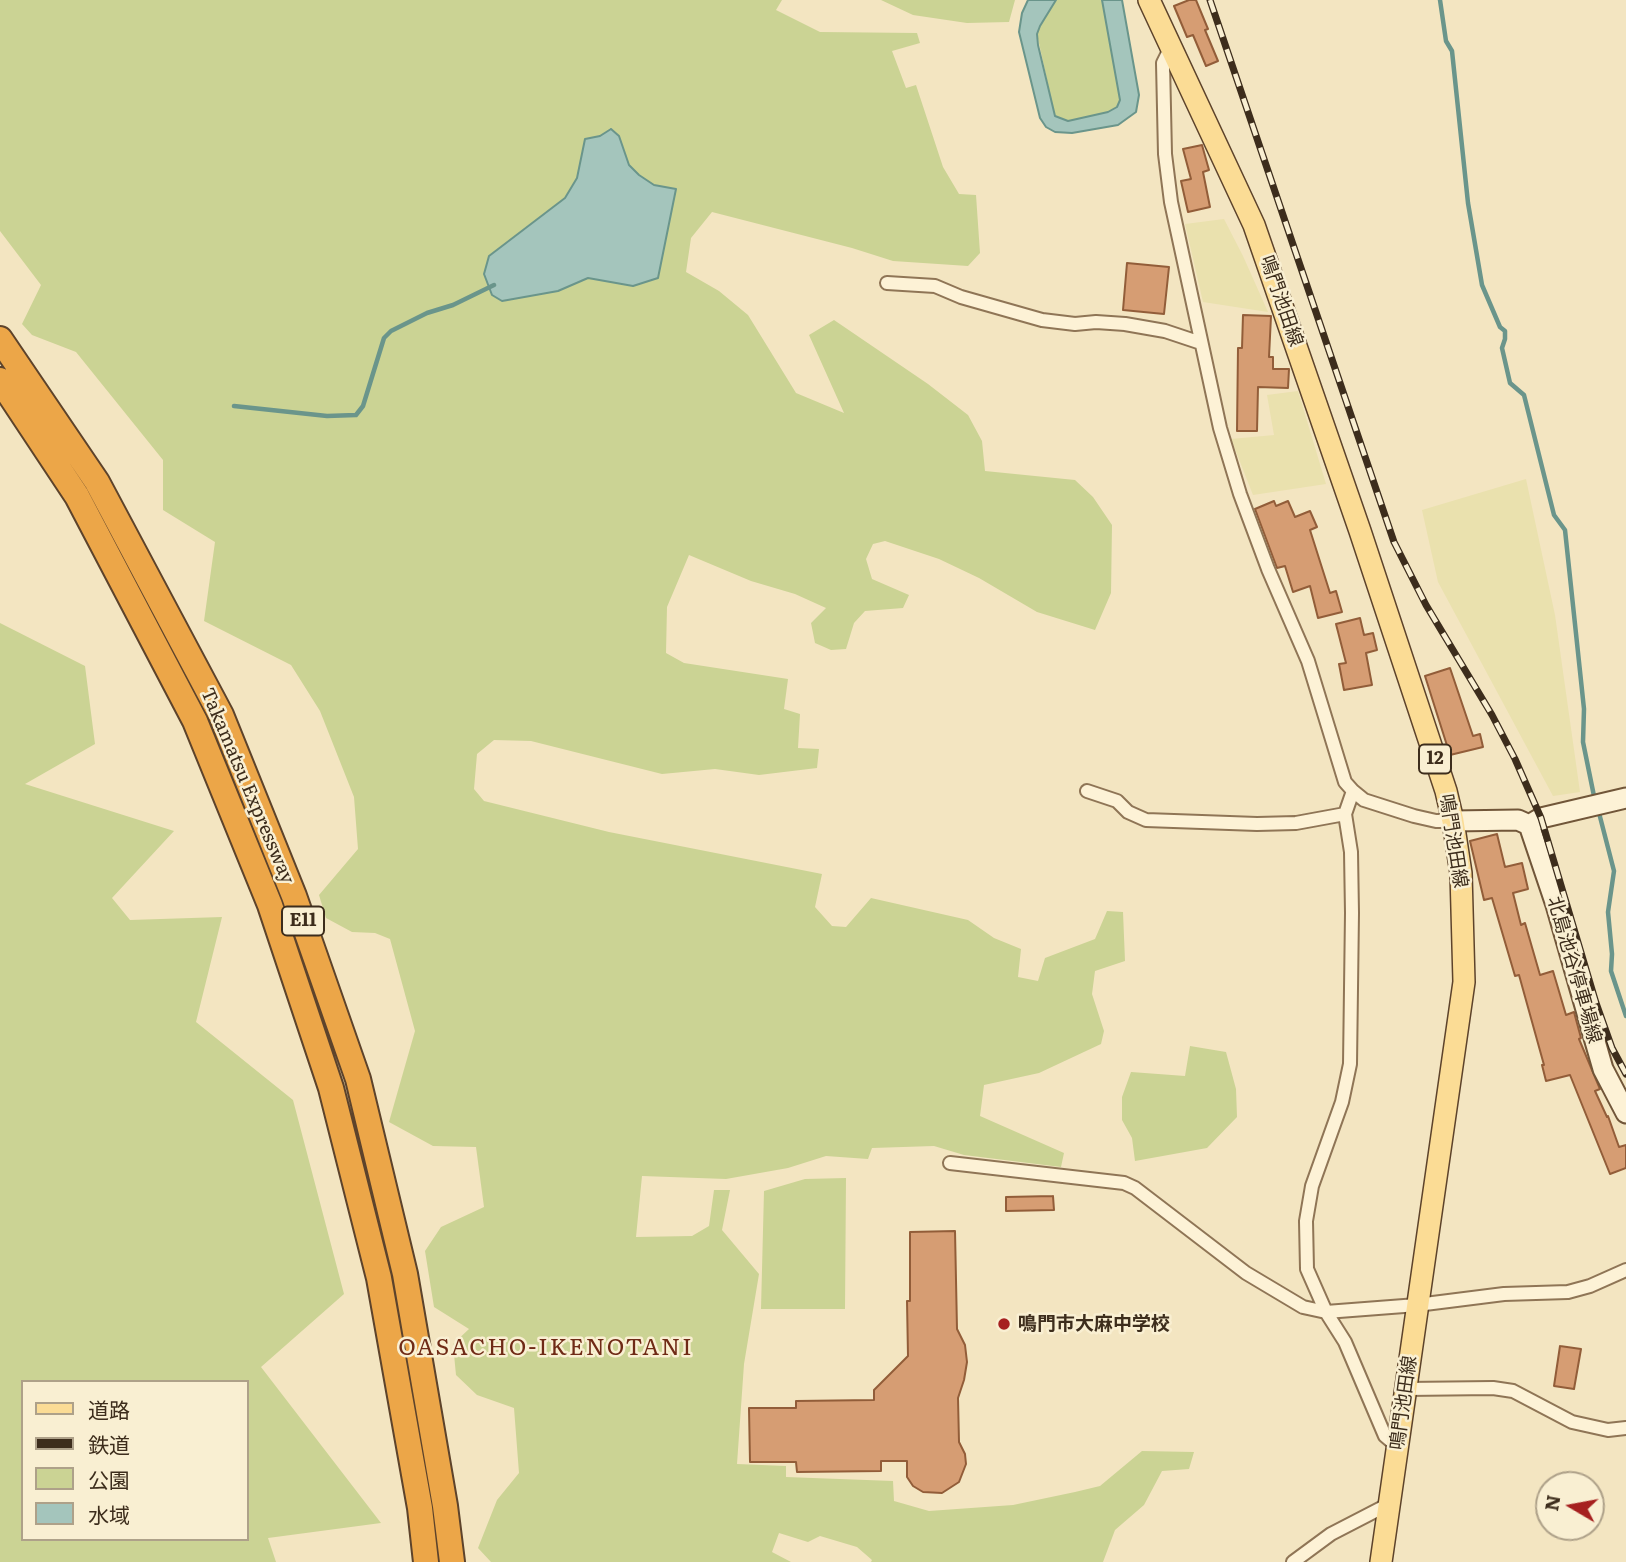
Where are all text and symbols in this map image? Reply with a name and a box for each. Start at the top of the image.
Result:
street label: 鳴門池田線 [1255,252,1307,350]
street label: Takamatsu Expressway [195,685,299,887]
road number: 12 [1419,744,1451,774]
street label: 鳴門池田線 [1434,792,1472,890]
street label: 北島池谷停車場線 [1542,894,1606,1046]
road number: E11 [282,906,324,936]
place label: 鳴門市大麻中学校 [1018,1313,1170,1335]
marker: 鳴門市大麻中学校 [996,1316,1012,1332]
district label: OASACHO-IKENOTANI [400,1334,692,1362]
street label: 鳴門池田線 [1386,1354,1422,1452]
legend [21,1380,248,1541]
text: 道路 [88,1393,130,1424]
text: 鉄道 [88,1428,130,1459]
text: 公園 [88,1463,130,1494]
north arrow [1535,1471,1605,1541]
text: N [1536,1492,1566,1513]
text: 水域 [88,1498,130,1529]

